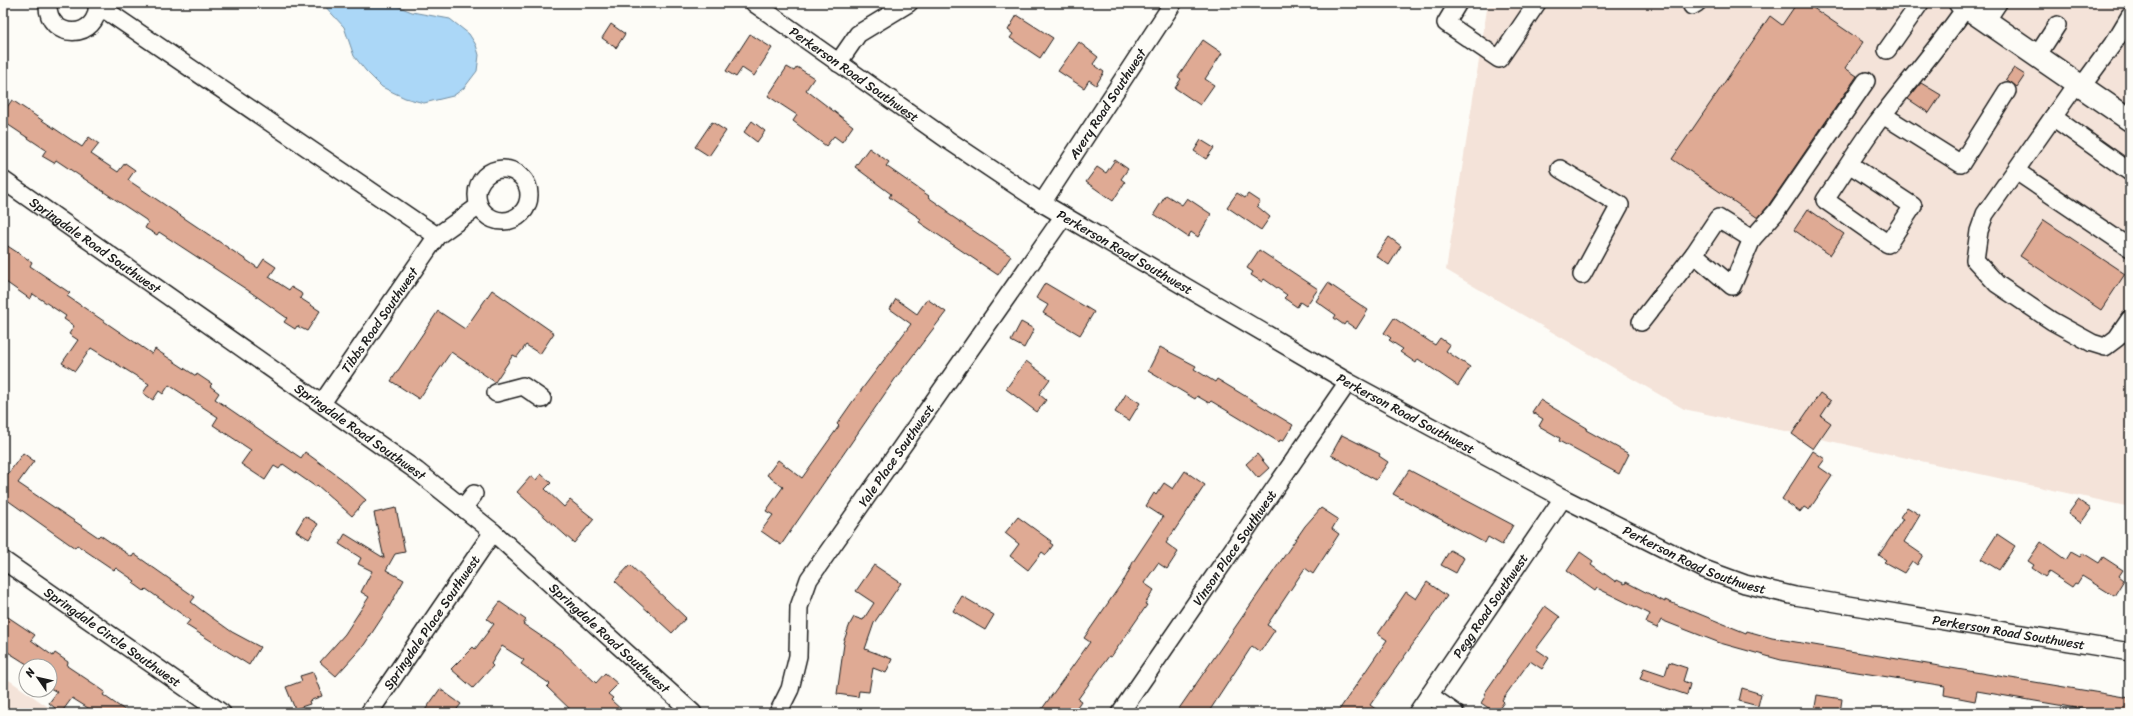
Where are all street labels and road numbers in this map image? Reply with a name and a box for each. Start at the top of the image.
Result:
street label: Perkerson Road Southwest [784,20,924,128]
street label: Avery Road Southwest [1062,43,1153,165]
street label: Springdale Road Southwest [24,191,166,300]
street label: Perkerson Road Southwest [1052,203,1198,301]
street label: Tibbs Road Southwest [335,262,425,378]
street label: Perkerson Road Southwest [1332,367,1479,461]
street label: Springdale Road Southwest [290,377,432,487]
street label: Yale Place Southwest [852,399,941,511]
street label: Vinson Place Southwest [1186,485,1283,611]
street label: Perkerson Road Southwest [1619,519,1769,601]
street label: Pegg Road Southwest [1447,548,1535,663]
street label: Springdale Place Southwest [377,550,486,695]
street label: Springdale Road Southwest [544,577,676,700]
street label: Springdale Circle Southwest [39,581,186,693]
street label: Perkerson Road Southwest [1930,608,2087,656]

